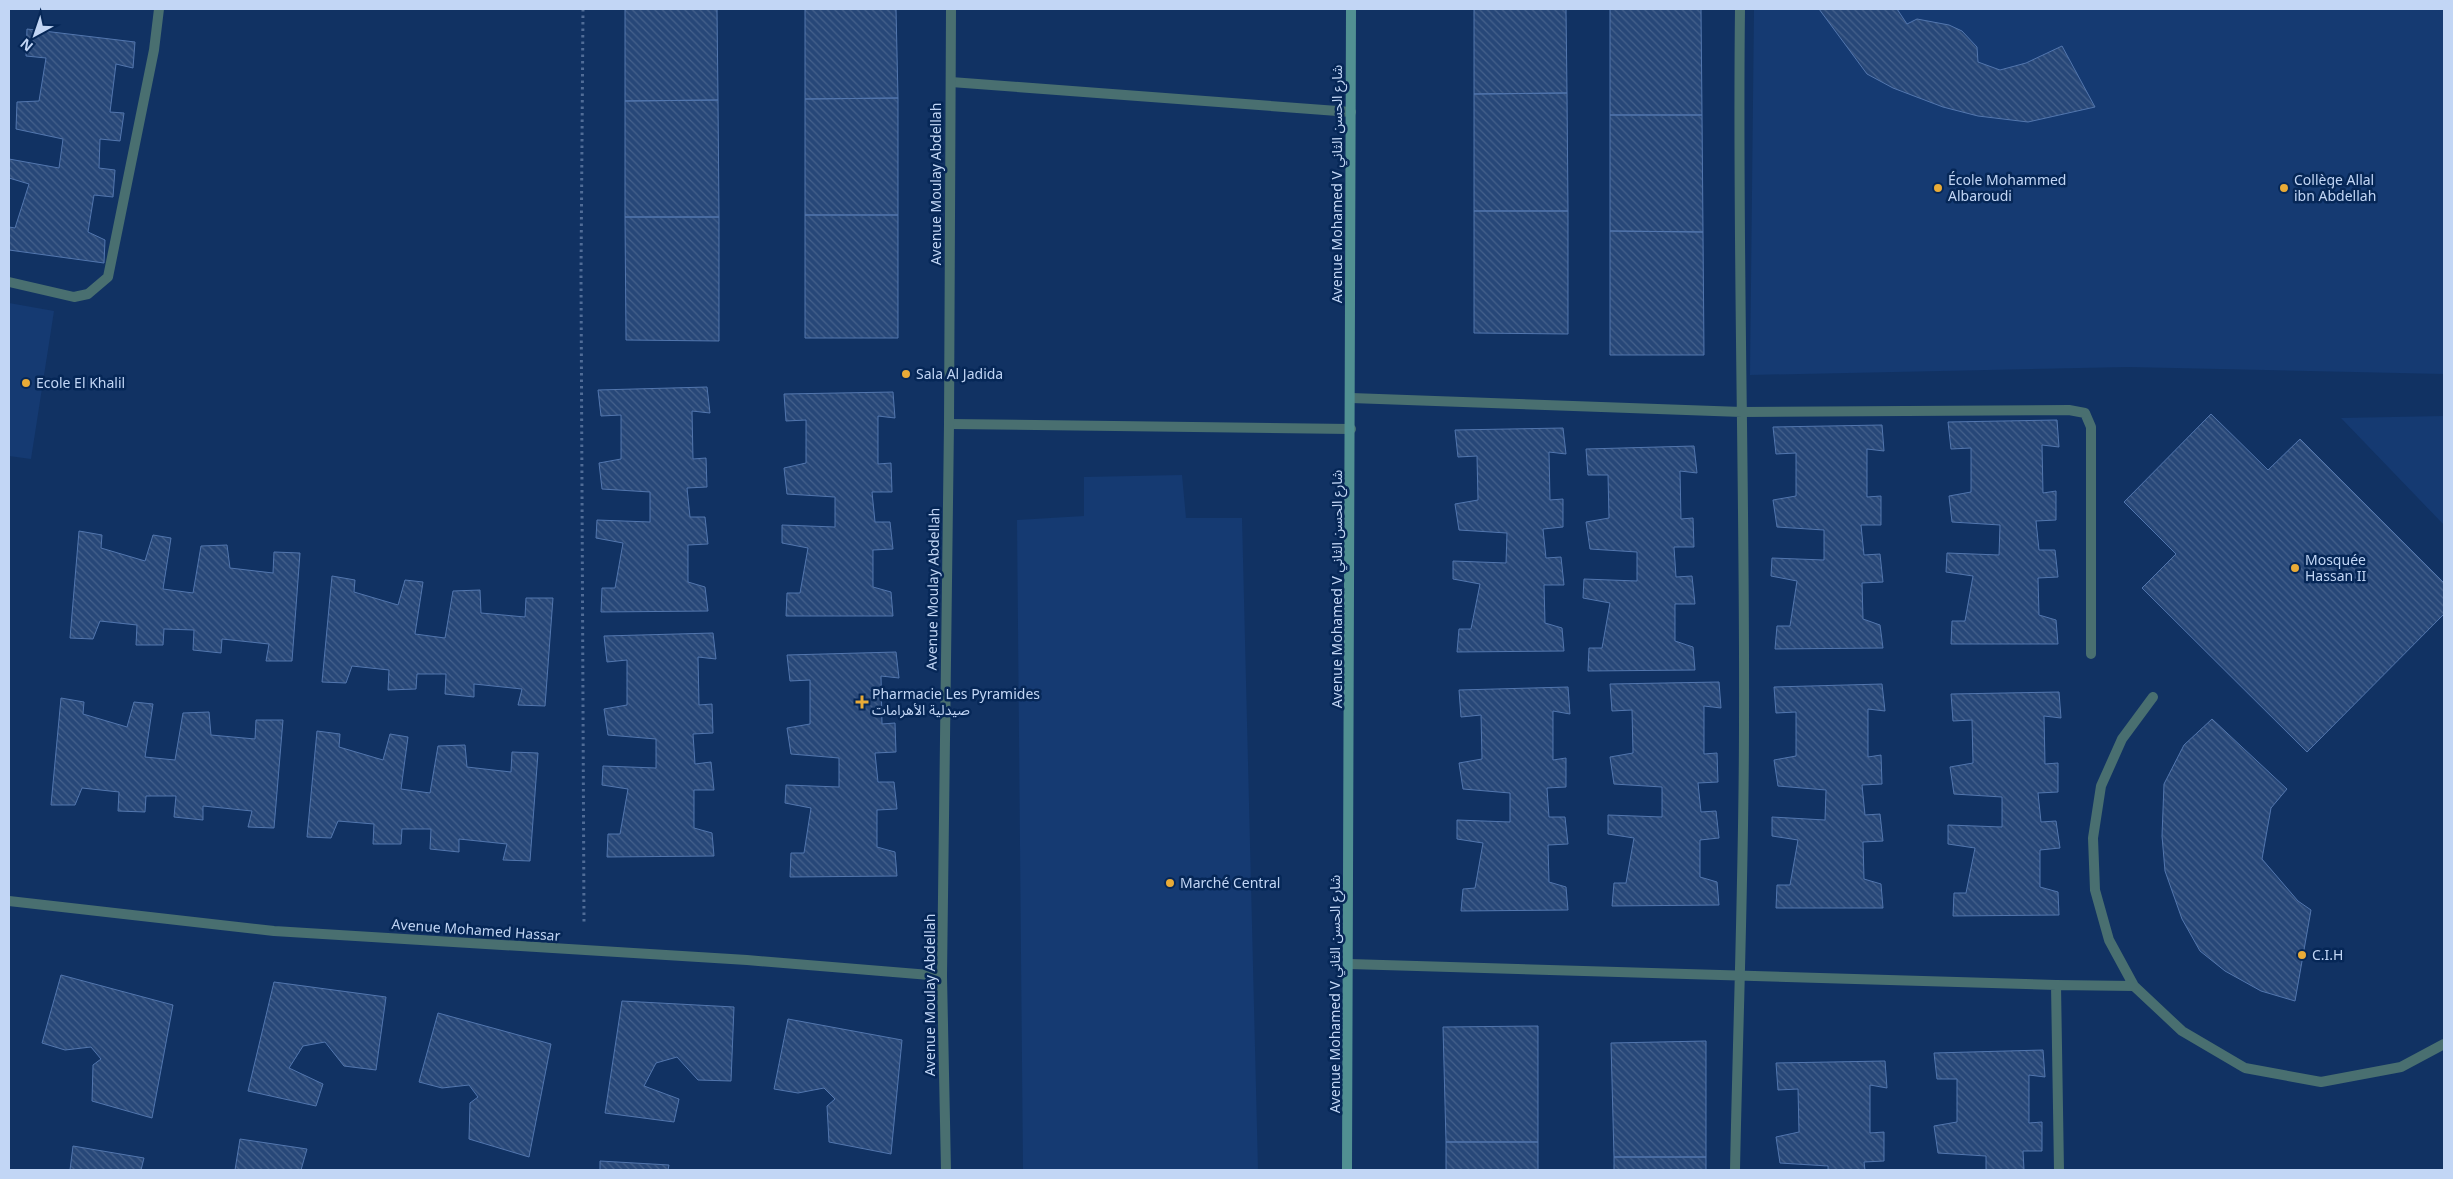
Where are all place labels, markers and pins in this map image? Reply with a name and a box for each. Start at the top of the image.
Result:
place label: École Mohammed Albaroudi [1948,170,2066,205]
place label: Collège Allal ibn Abdellah [2294,170,2376,205]
marker: École Mohammed Albaroudi [1932,182,1944,194]
marker: Collège Allal ibn Abdellah [2278,182,2290,194]
place label: Sala Al Jadida [916,364,1003,383]
marker: Sala Al Jadida [900,368,912,380]
place label: Ecole El Khalil [36,373,125,392]
marker: Ecole El Khalil [20,377,32,389]
place label: Mosquée Hassan II [2305,550,2367,585]
marker: Mosquée Hassan II [2289,562,2301,574]
place label: Pharmacie Les Pyramides صيدلية الأهرامات [872,684,1040,719]
marker: Pharmacie Les Pyramides صيدلية الأهرامات [856,696,868,708]
place label: Marché Central [1180,873,1280,892]
marker: Marché Central [1164,877,1176,889]
place label: C.I.H [2312,945,2343,964]
marker: C.I.H [2296,949,2308,961]

